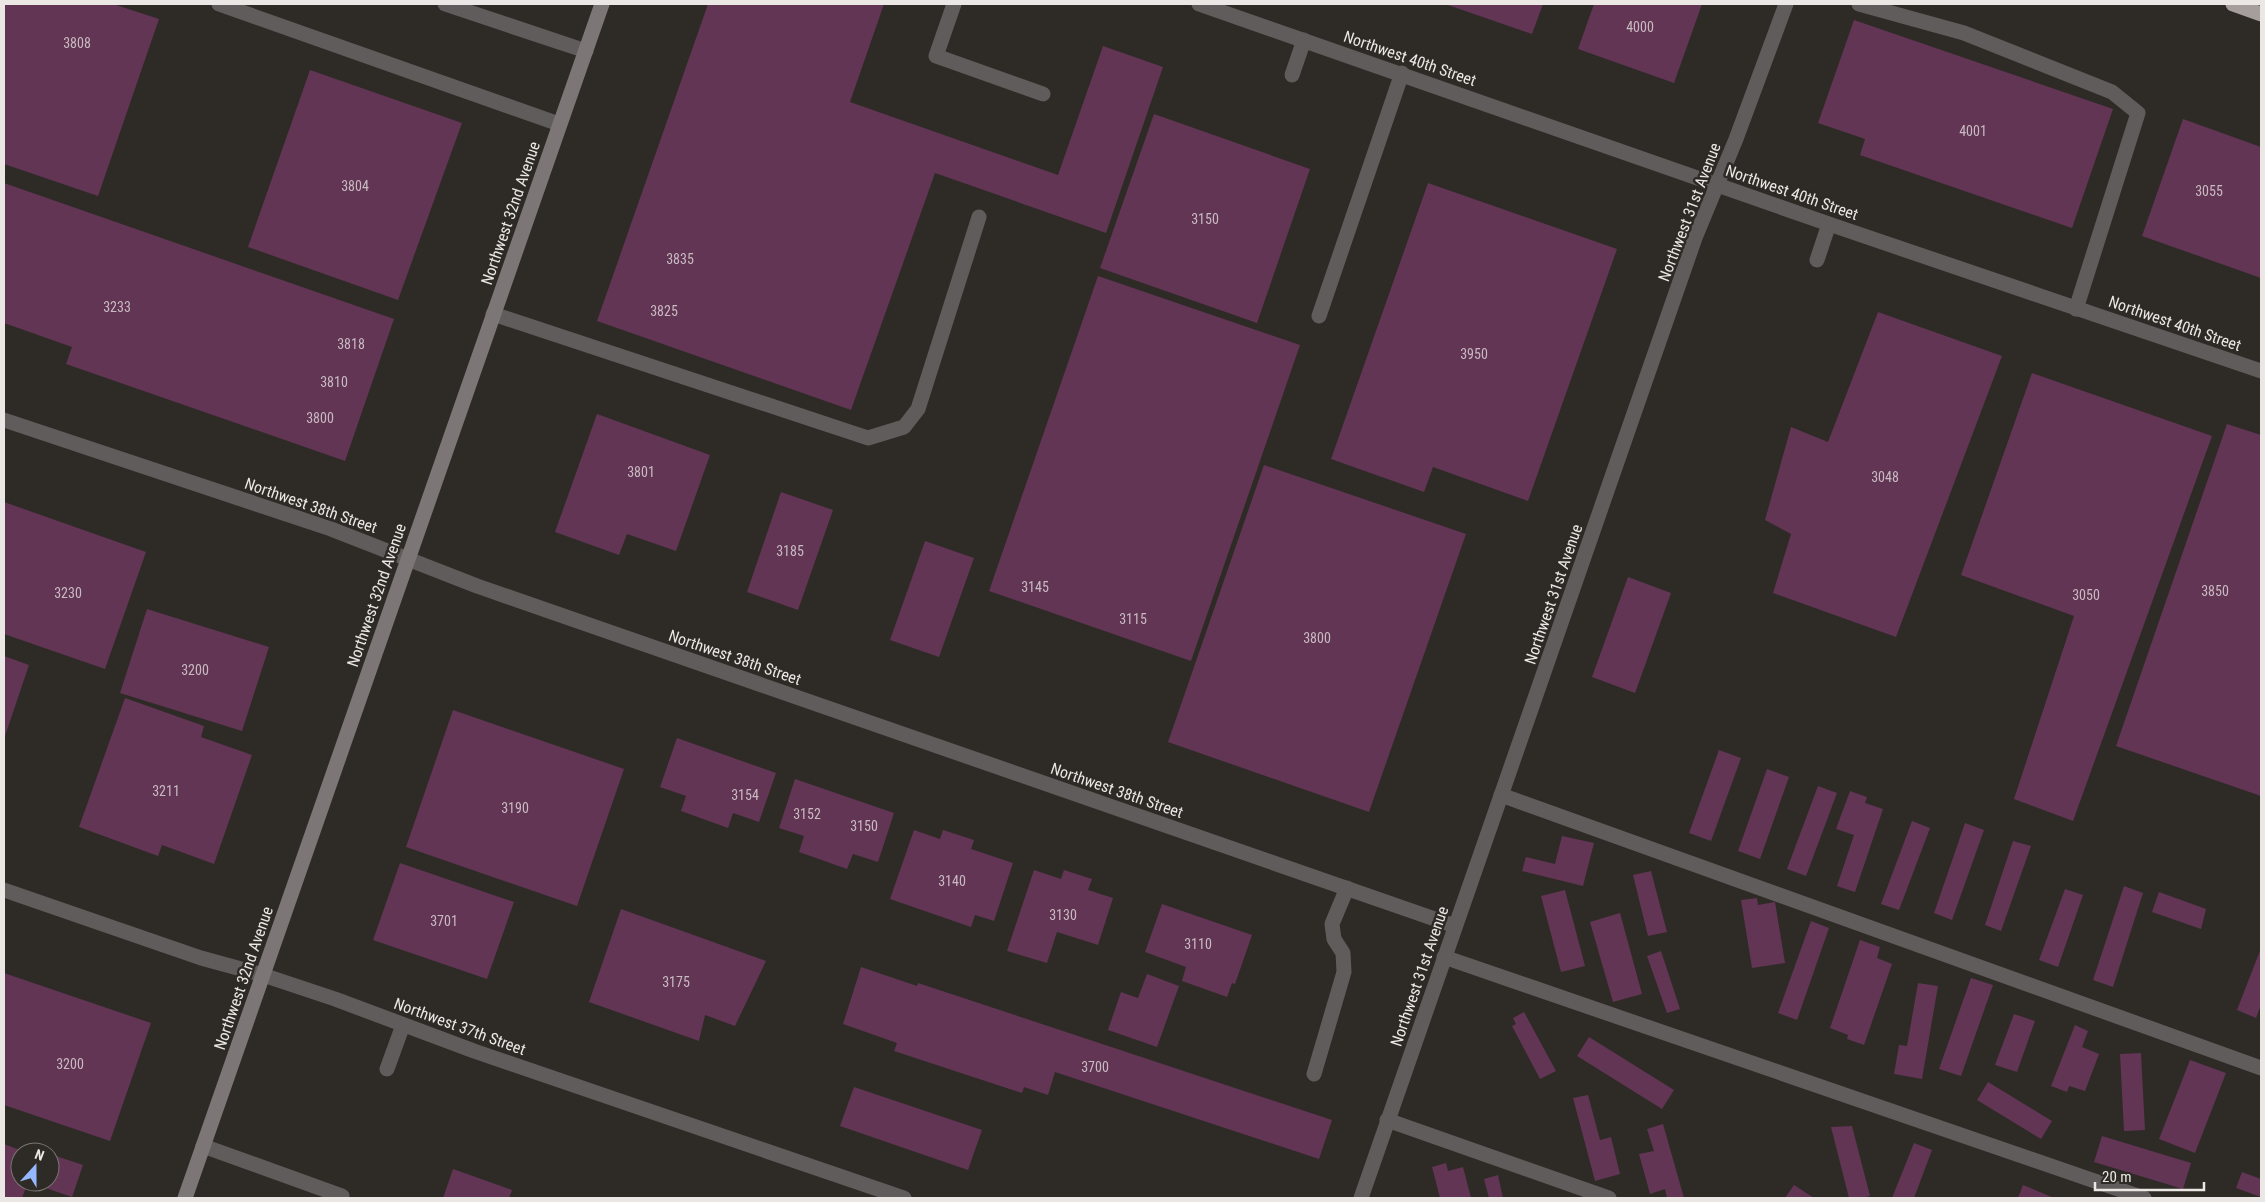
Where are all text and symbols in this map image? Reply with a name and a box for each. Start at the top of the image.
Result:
house number: 4000 [1626,19,1654,35]
street label: Northwest 40th Street [1341,27,1479,90]
house number: 3808 [63,35,91,51]
house number: 4001 [1959,123,1987,139]
street label: Northwest 32nd Avenue [477,139,544,287]
street label: Northwest 31st Avenue [1654,140,1725,284]
street label: Northwest 40th Street [1723,161,1861,224]
house number: 3804 [341,178,369,194]
house number: 3055 [2195,183,2223,199]
house number: 3150 [1191,211,1219,227]
house number: 3835 [666,251,694,267]
street label: Northwest 40th Street [2106,292,2244,355]
house number: 3233 [103,299,131,315]
house number: 3825 [650,303,678,319]
house number: 3818 [337,336,365,352]
house number: 3950 [1460,346,1488,362]
house number: 3810 [320,374,348,390]
house number: 3800 [306,410,334,426]
house number: 3801 [627,464,655,480]
house number: 3048 [1871,469,1899,485]
street label: Northwest 38th Street [242,474,380,537]
street label: Northwest 32nd Avenue [343,521,410,669]
street label: Northwest 31st Avenue [1521,522,1586,667]
house number: 3185 [776,543,804,559]
house number: 3145 [1021,579,1049,595]
house number: 3850 [2201,583,2229,599]
house number: 3230 [54,585,82,601]
house number: 3050 [2072,587,2100,603]
house number: 3115 [1119,611,1147,627]
street label: Northwest 38th Street [666,626,804,689]
house number: 3800 [1303,630,1331,646]
house number: 3200 [181,662,209,678]
street label: Northwest 38th Street [1048,759,1186,822]
house number: 3211 [152,783,180,799]
house number: 3154 [731,787,759,803]
house number: 3190 [501,800,529,816]
house number: 3152 [793,806,821,822]
house number: 3150 [850,818,878,834]
house number: 3140 [938,873,966,889]
street label: Northwest 32nd Avenue [210,904,277,1052]
street label: Northwest 31st Avenue [1387,904,1452,1049]
house number: 3130 [1049,907,1077,923]
house number: 3701 [430,913,458,929]
house number: 3110 [1184,936,1212,952]
house number: 3175 [662,974,690,990]
street label: Northwest 37th Street [391,994,528,1059]
house number: 3200 [56,1056,84,1072]
house number: 3700 [1081,1059,1109,1075]
north arrow [10,1142,60,1192]
text: N [33,1146,47,1164]
scale bar [2095,1160,2204,1192]
text: 20 m [2102,1168,2132,1186]

